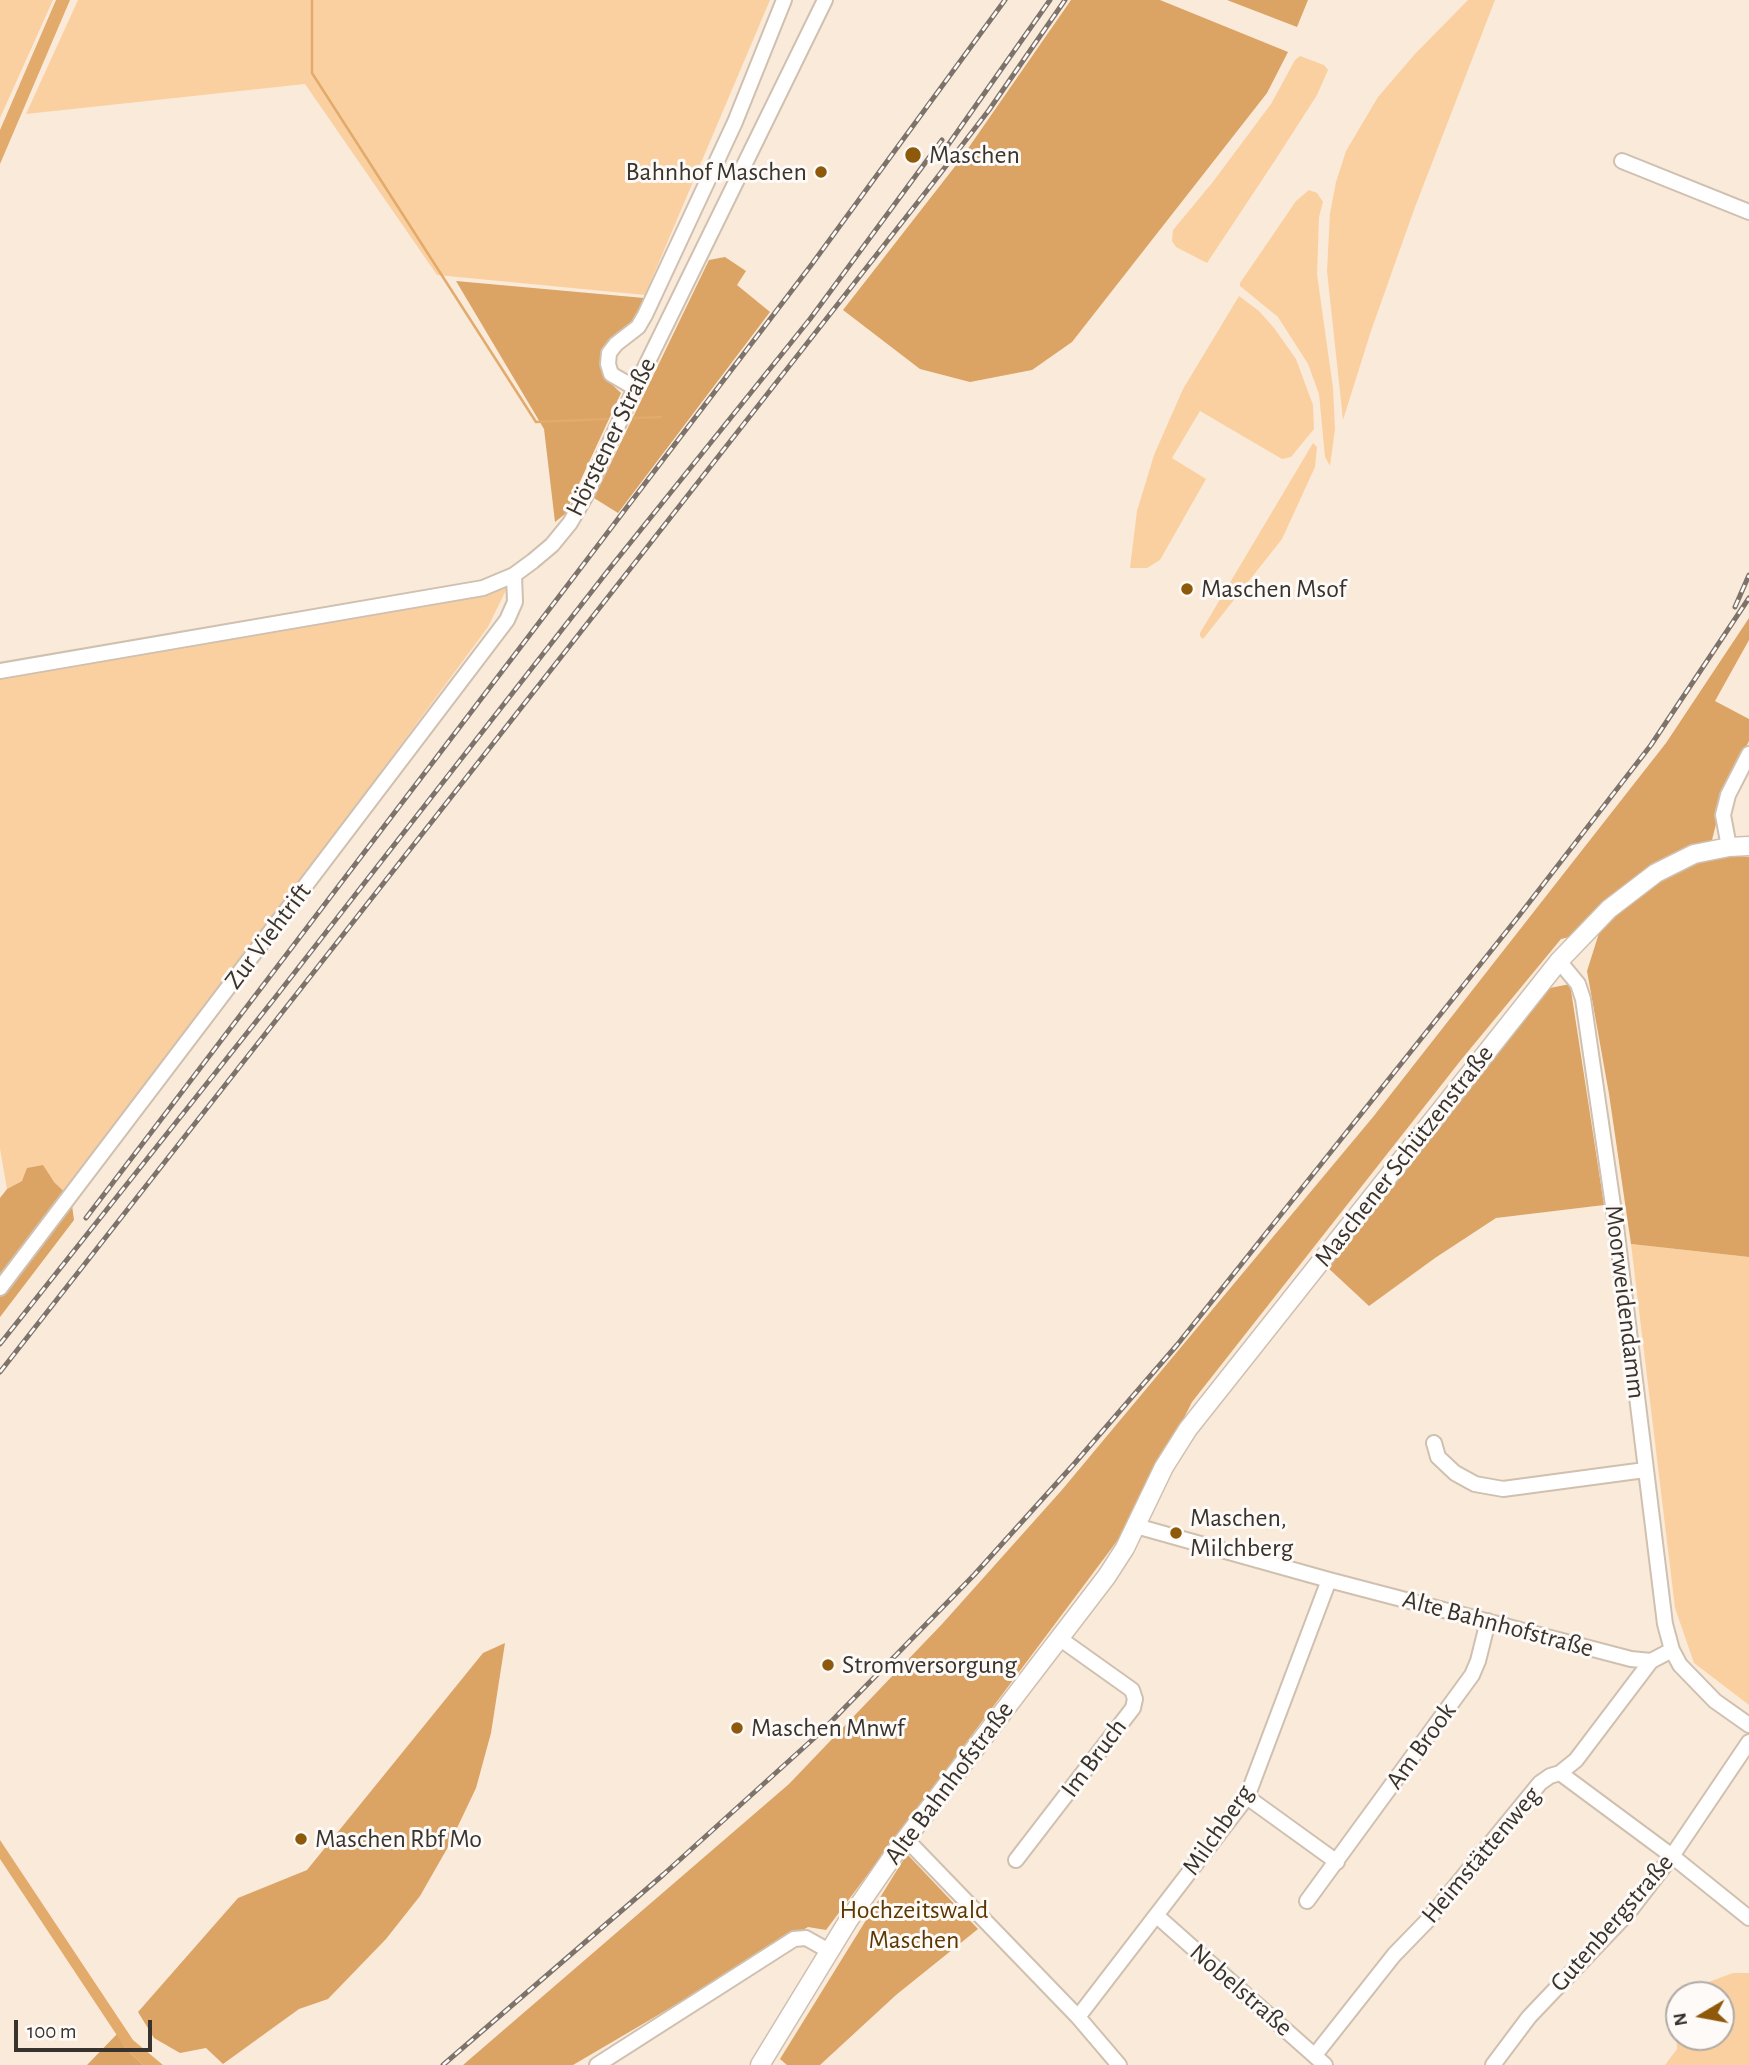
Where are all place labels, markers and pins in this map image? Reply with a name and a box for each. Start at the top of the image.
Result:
place label: Maschen [929,139,1020,171]
marker: Maschen [903,145,923,165]
place label: Bahnhof Maschen [626,156,807,188]
marker: Bahnhof Maschen [813,164,829,180]
place label: Maschen Msof [1201,573,1346,605]
marker: Maschen Msof [1179,581,1195,597]
place label: Maschen, Milchberg [1190,1502,1293,1564]
marker: Maschen, Milchberg [1168,1525,1184,1541]
place label: Stromversorgung [842,1649,1017,1681]
marker: Stromversorgung [820,1657,836,1673]
place label: Maschen Mnwf [751,1712,905,1744]
marker: Maschen Mnwf [729,1720,745,1736]
place label: Maschen Rbf Mo [315,1823,482,1855]
marker: Maschen Rbf Mo [293,1831,309,1847]

